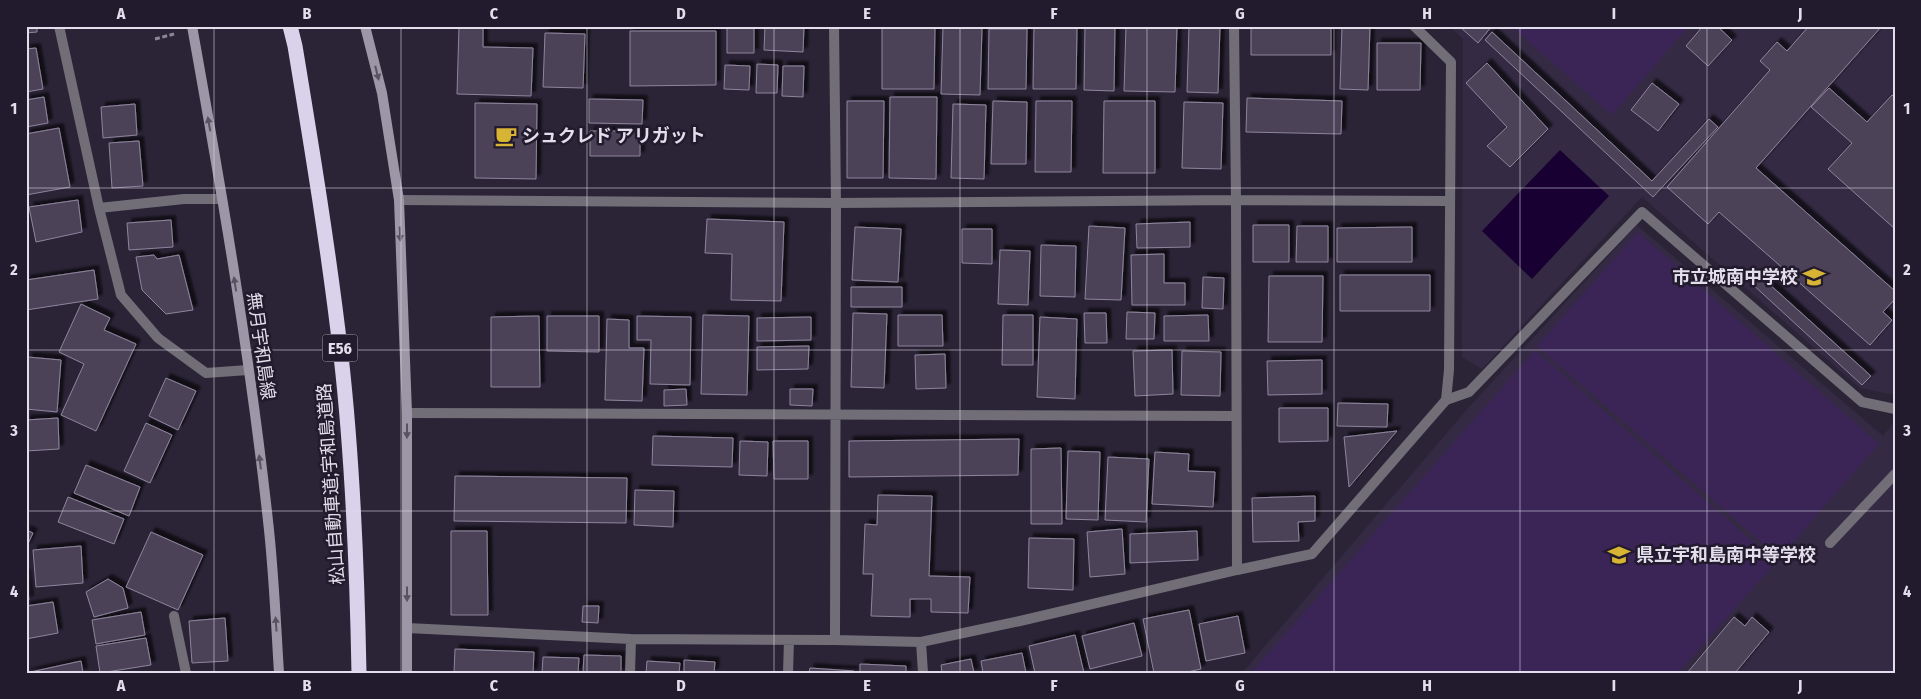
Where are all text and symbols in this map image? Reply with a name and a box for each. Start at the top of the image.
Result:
text: A [116,4,126,23]
text: B [303,4,312,23]
text: C [490,4,499,23]
text: D [676,4,686,23]
text: E [863,4,871,23]
text: F [1050,4,1058,23]
text: G [1235,4,1245,23]
text: H [1422,4,1432,23]
text: I [1612,4,1616,23]
text: J [1797,4,1802,23]
one-way arrow [373,66,381,81]
text: 1 [11,99,17,118]
text: 1 [1904,99,1910,118]
one-way arrow [204,115,212,131]
cafe icon: シュクレド アリガット [493,123,519,149]
place label: シュクレド アリガット [522,125,706,147]
one-way arrow [396,226,404,242]
text: 2 [9,260,18,279]
text: 2 [1902,260,1911,279]
school or university icon: 市立城南中学校 [1801,264,1827,290]
place label: 市立城南中学校 [1672,266,1798,288]
one-way arrow [231,276,239,292]
street label: 無月宇和島線 [243,291,279,401]
road number: E56 [322,334,358,362]
street label: 松山自動車道;宇和島道路 [313,383,349,585]
text: 3 [9,421,18,440]
text: 3 [1902,421,1911,440]
one-way arrow [403,424,411,440]
one-way arrow [256,454,264,470]
school or university icon: 県立宇和島南中等学校 [1606,542,1632,568]
place label: 県立宇和島南中等学校 [1636,544,1816,566]
text: 4 [10,582,18,601]
text: 4 [1903,582,1911,601]
one-way arrow [403,586,411,602]
one-way arrow [271,616,279,632]
text: A [116,676,126,695]
text: B [303,676,312,695]
text: C [490,676,499,695]
text: D [676,676,686,695]
text: E [863,676,871,695]
text: F [1050,676,1058,695]
text: G [1235,676,1245,695]
text: H [1422,676,1432,695]
text: I [1612,676,1616,695]
text: J [1797,676,1802,695]

